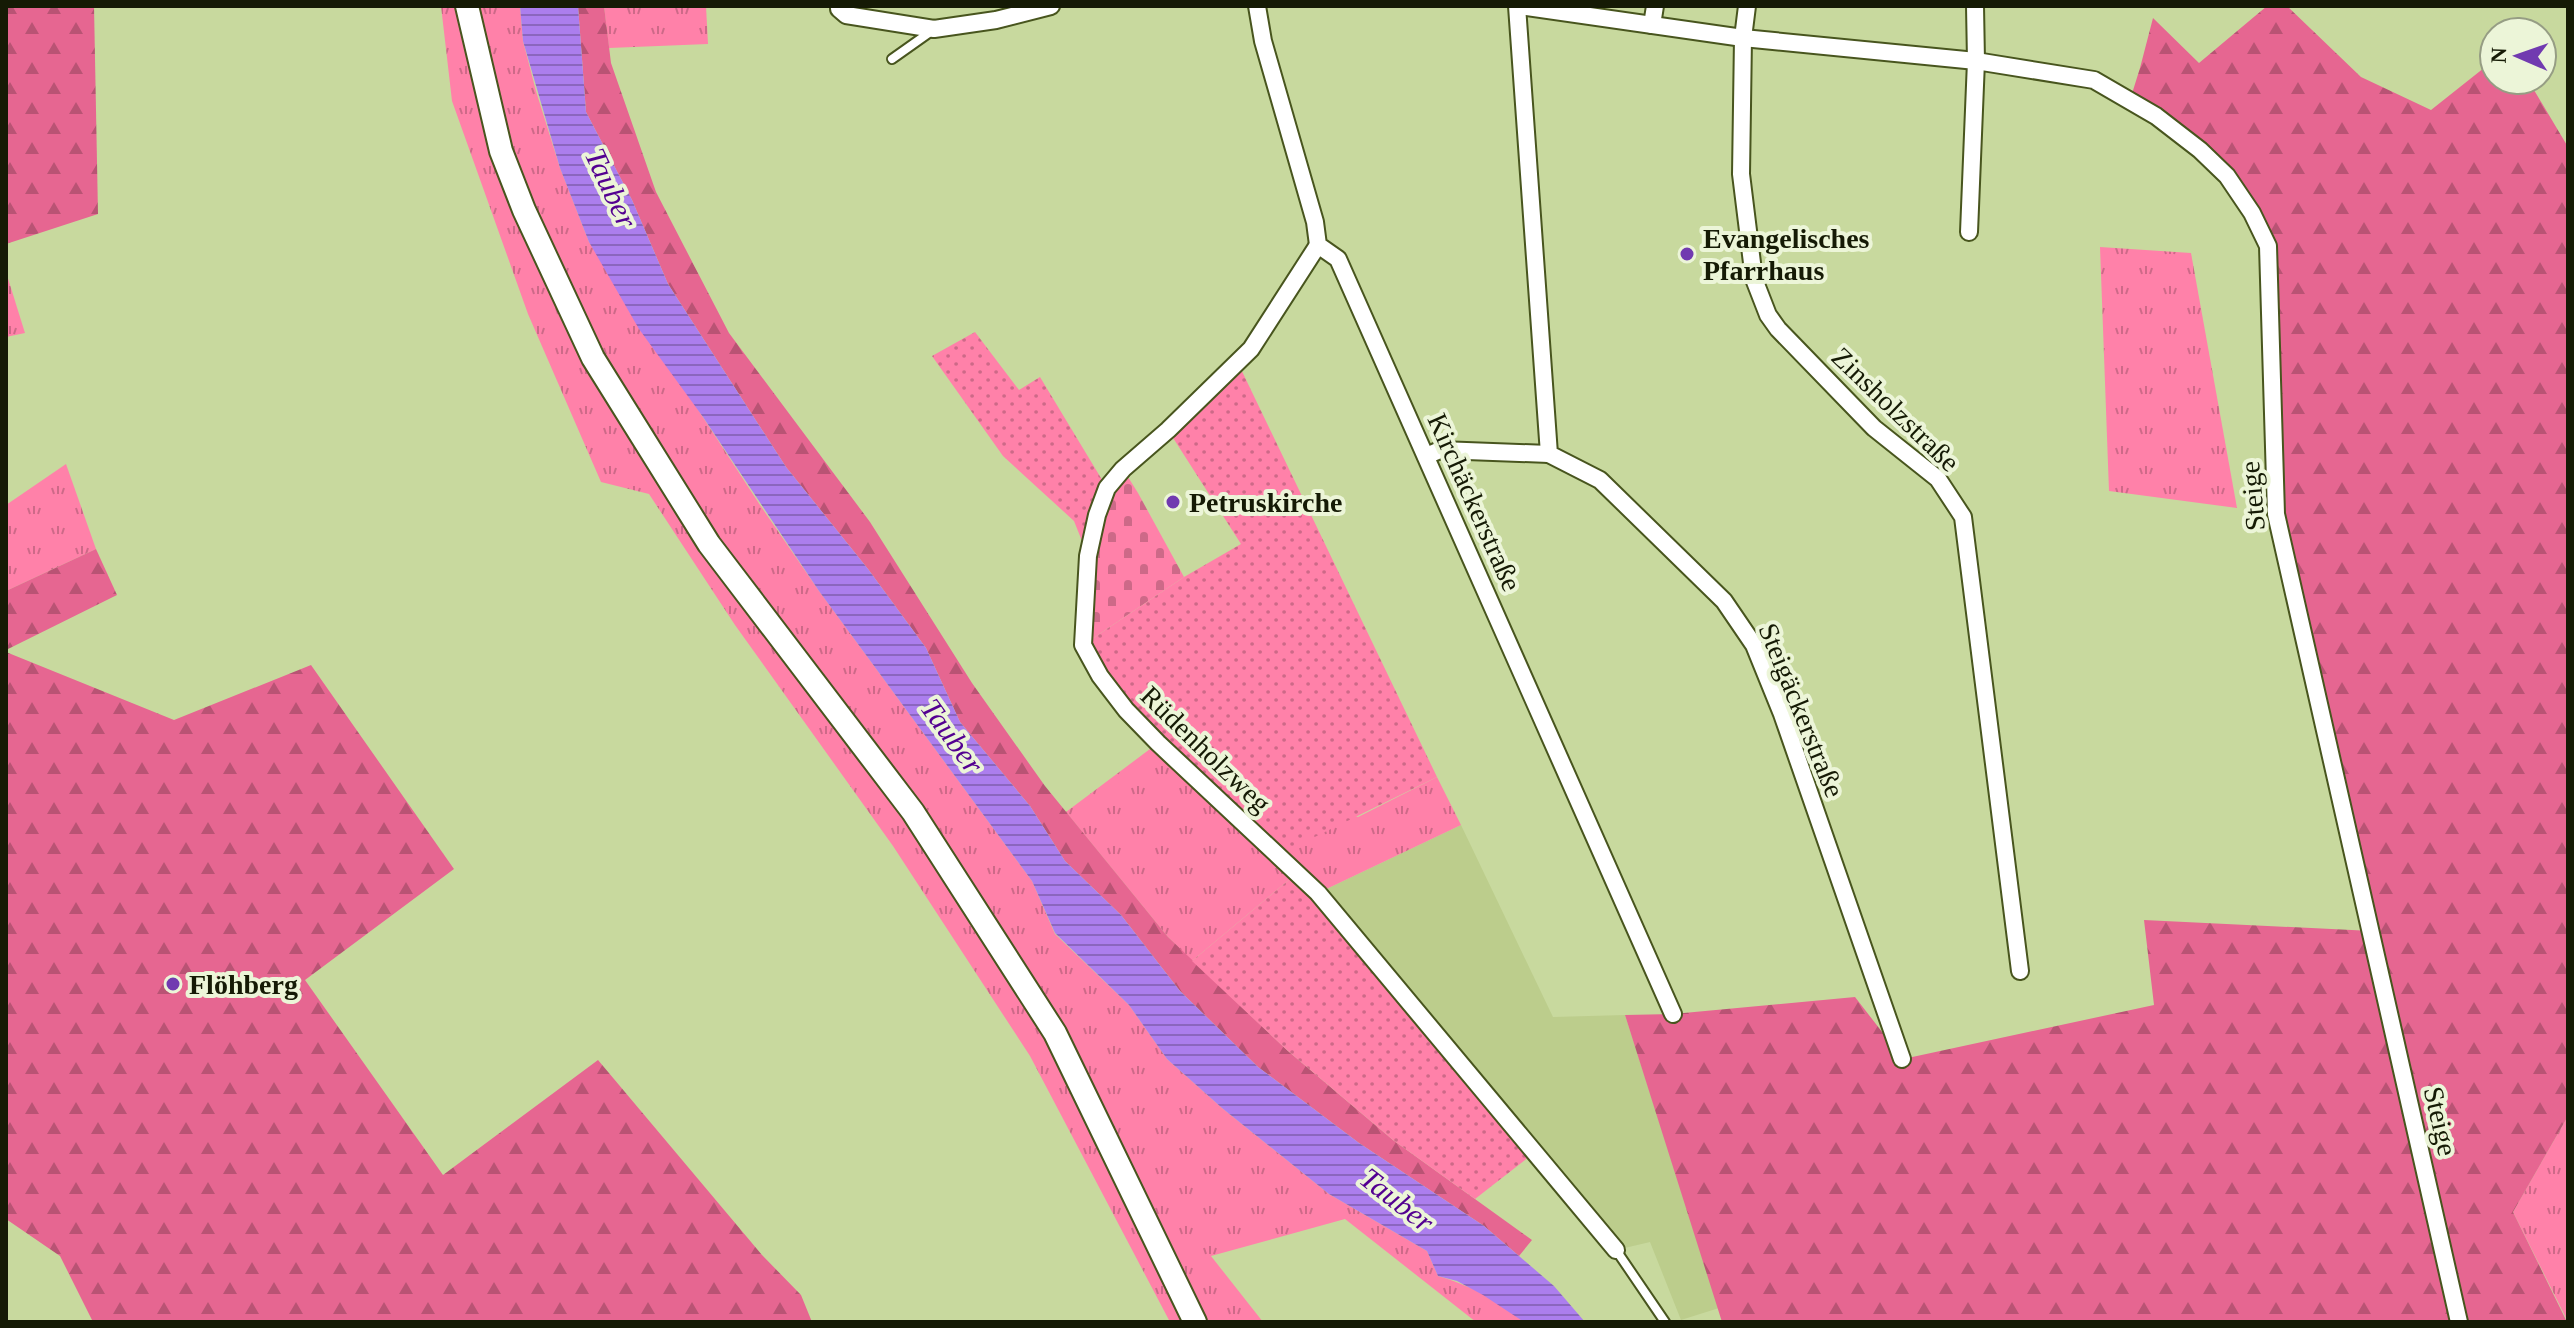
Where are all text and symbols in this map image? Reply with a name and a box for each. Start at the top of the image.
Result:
north arrow [2478,16,2558,96]
text: N [2486,47,2511,64]
water label: Tauber [579,143,644,233]
place label: Evangelisches Pfarrhaus [1703,223,1870,286]
marker: Evangelisches Pfarrhaus [1678,245,1696,263]
street label: Zinsholzstraße [1826,341,1966,478]
street label: Kirchäckerstraße [1421,409,1528,596]
street label: Steige [2234,460,2271,532]
place label: Petruskirche [1189,487,1342,518]
marker: Petruskirche [1164,493,1182,511]
street label: Steigäckerstraße [1753,619,1851,802]
street label: Rüdenholzweg [1134,680,1277,819]
water label: Tauber [914,692,991,780]
place label: Flöhberg [189,969,298,1000]
marker: Flöhberg [164,975,182,993]
street label: Steige [2418,1084,2463,1159]
water label: Tauber [1354,1161,1441,1239]

